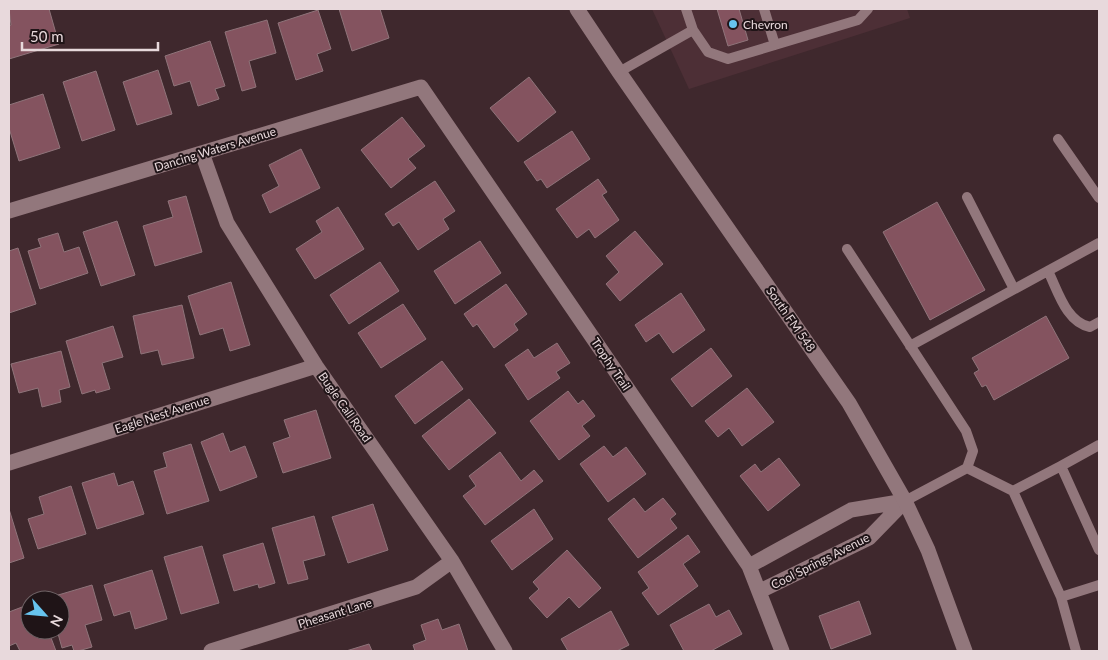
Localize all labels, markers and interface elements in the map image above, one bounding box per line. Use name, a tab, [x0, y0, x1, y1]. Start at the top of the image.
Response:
place label: Chevron	[743, 17, 788, 32]
marker: Chevron	[727, 18, 739, 30]
scale bar	[22, 20, 159, 52]
text: 50 m	[30, 27, 64, 45]
street label: Dancing Waters Avenue	[152, 123, 278, 175]
street label: South FM 548	[763, 284, 819, 354]
street label: Trophy Trail	[588, 335, 634, 393]
street label: Bugle Call Road	[315, 369, 375, 445]
street label: Eagle Nest Avenue	[113, 392, 211, 436]
street label: Cool Springs Avenue	[768, 530, 872, 592]
north arrow	[20, 590, 70, 640]
street label: Pheasant Lane	[296, 595, 374, 631]
text: N	[47, 612, 67, 630]

